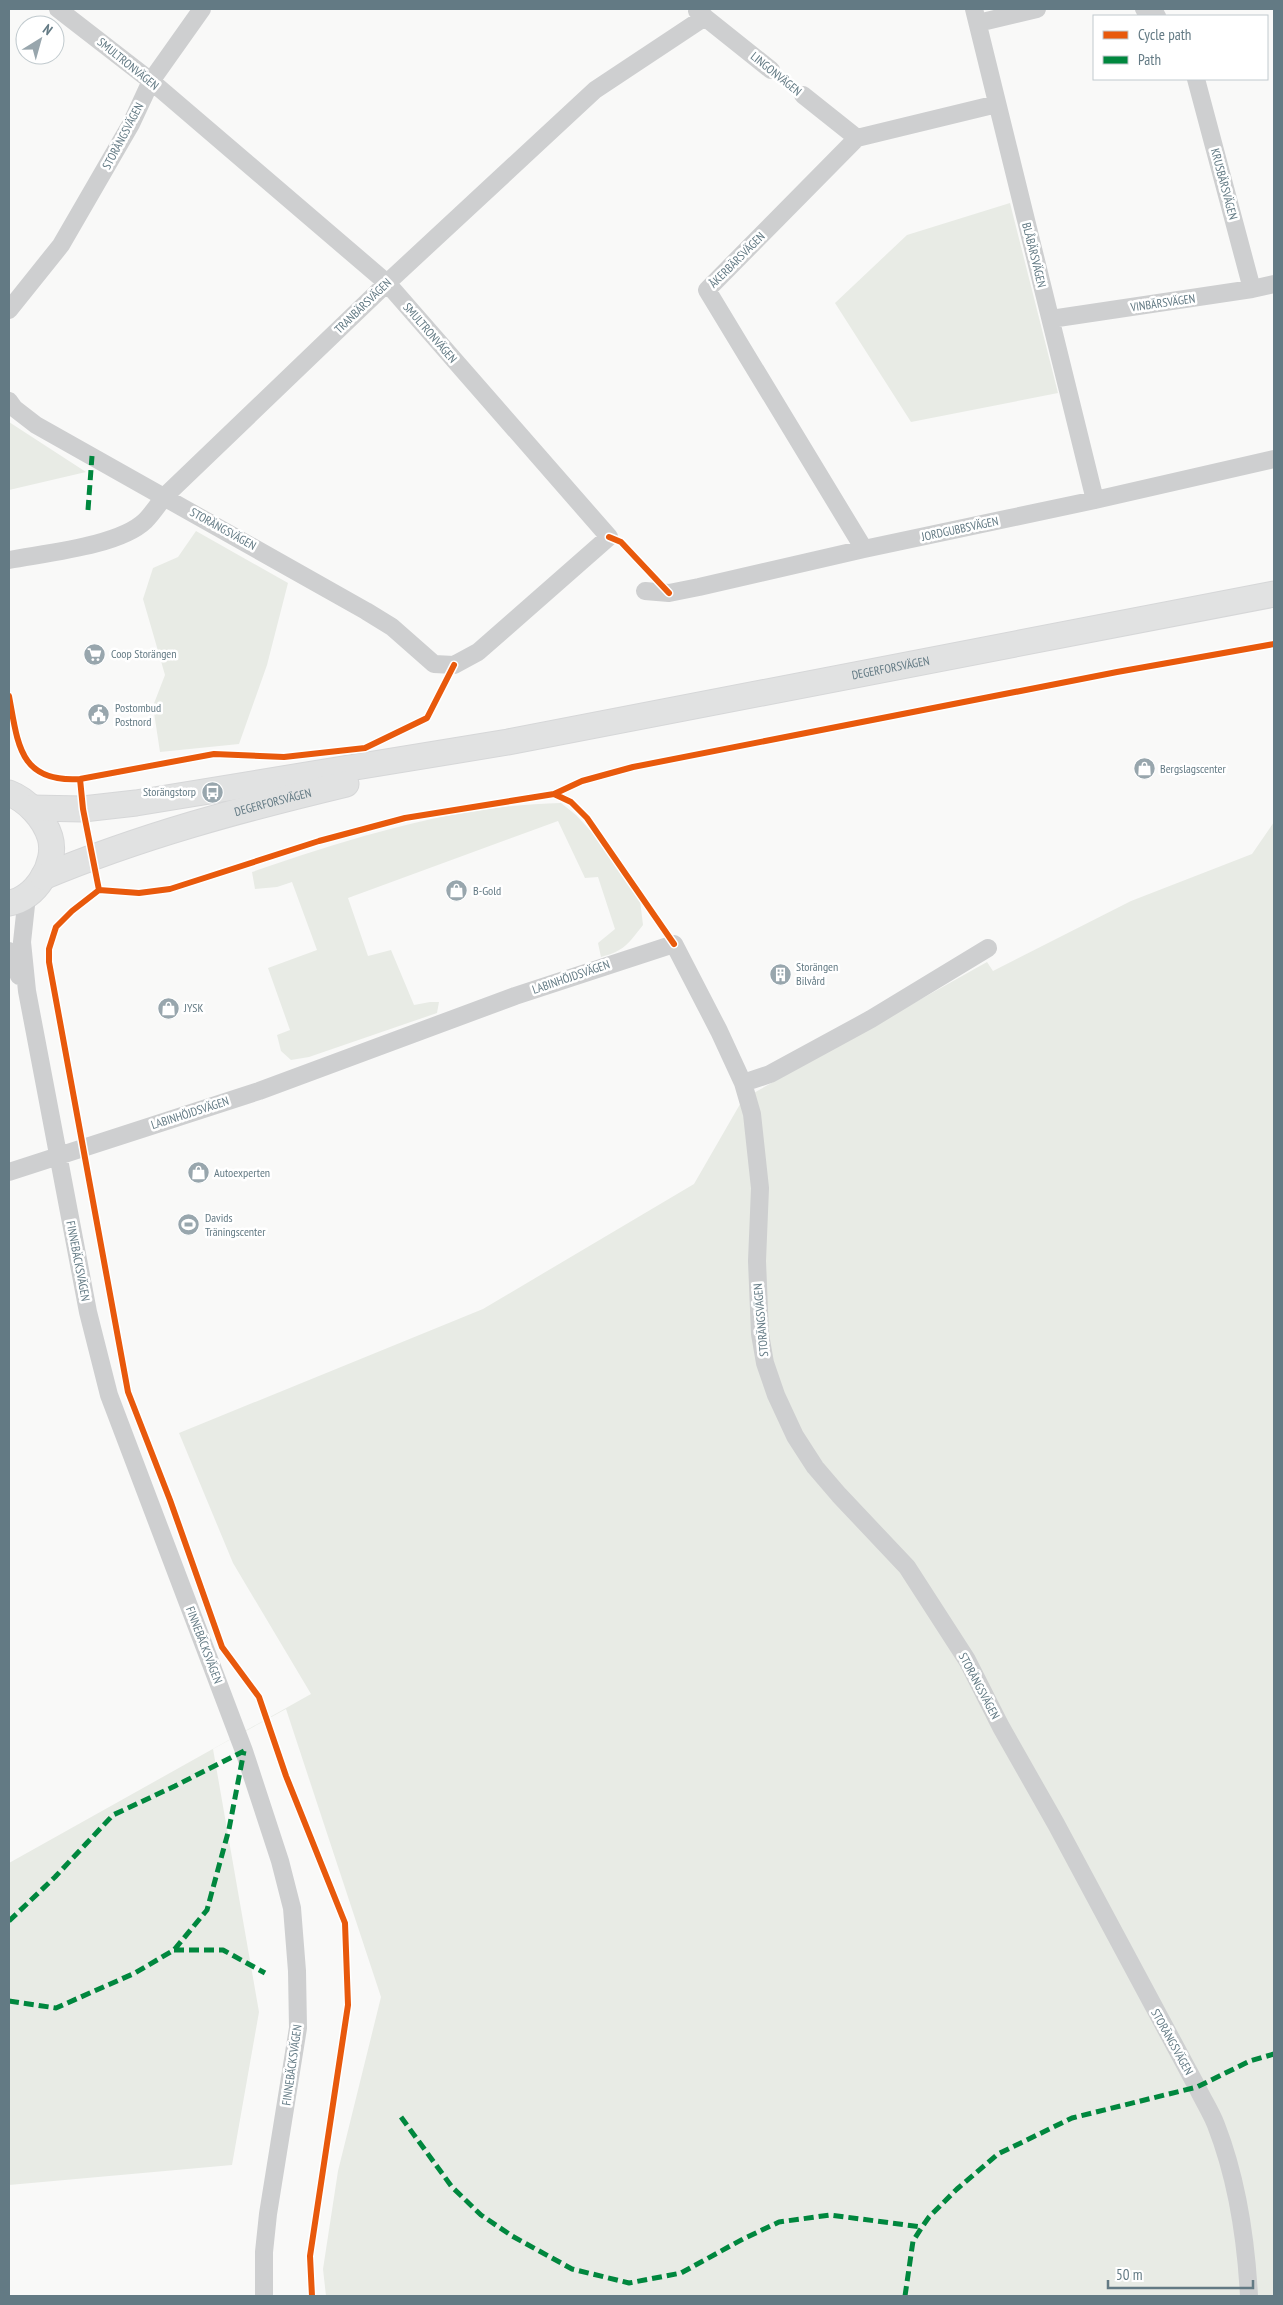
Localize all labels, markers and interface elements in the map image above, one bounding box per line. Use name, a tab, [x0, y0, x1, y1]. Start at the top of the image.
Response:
north arrow	[15, 15, 65, 65]
legend	[1093, 15, 1268, 80]
text: N	[39, 20, 56, 39]
text: Cycle path	[1138, 25, 1191, 44]
street label: SMULTRONVÄGEN	[95, 34, 162, 93]
street label: LINGONVÄGEN	[748, 49, 805, 99]
text: Path	[1138, 50, 1161, 69]
street label: STORÄNGSVÄGEN	[99, 100, 146, 172]
street label: KRUSBÄRSVÄGEN	[1208, 147, 1241, 221]
street label: BLÅBÄRSVÄGEN	[1019, 221, 1050, 289]
street label: ÅKERBÄRSVÄGEN	[706, 229, 768, 291]
street label: TRANBÄRSVÄGEN	[331, 275, 394, 336]
street label: VINBÄRSVÄGEN	[1129, 291, 1196, 315]
street label: SMULTRONVÄGEN	[400, 300, 461, 366]
street label: STORÄNGSVÄGEN	[188, 504, 259, 553]
street label: JORDGUBBSVÄGEN	[919, 513, 1000, 544]
supermarket icon: Coop Storängen	[83, 642, 107, 666]
place label: Coop Storängen	[111, 646, 177, 661]
street label: DEGERFORSVÄGEN	[850, 653, 931, 682]
place label: Postombud Postnord	[115, 700, 161, 729]
public building icon: Postombud Postnord	[87, 703, 111, 727]
shop icon: Bergslagscenter	[1132, 757, 1156, 781]
place label: Bergslagscenter	[1160, 761, 1226, 776]
bus stop icon: Storängstorp	[200, 780, 224, 804]
place label: Storängstorp	[143, 784, 196, 799]
street label: DEGERFORSVÄGEN	[233, 785, 313, 819]
shop icon: B-Gold	[445, 879, 469, 903]
place label: B-Gold	[473, 883, 501, 898]
street label: LABINHÖJDSVÄGEN	[530, 956, 612, 997]
place label: Storängen Bilvård	[796, 959, 838, 988]
building icon: Storängen Bilvård	[768, 962, 792, 986]
shop icon: JYSK	[156, 996, 180, 1020]
place label: JYSK	[183, 1000, 203, 1015]
street label: LABINHÖJDSVÄGEN	[149, 1093, 231, 1132]
shop icon: Autoexperten	[186, 1161, 210, 1185]
place label: Autoexperten	[214, 1165, 270, 1180]
place label: Davids Träningscenter	[205, 1210, 266, 1239]
sports icon: Davids Träningscenter	[177, 1213, 201, 1237]
street label: FINNEBÄCKSVÄGEN	[63, 1219, 94, 1302]
street label: STORÄNGSVÄGEN	[750, 1283, 771, 1357]
street label: FINNEBÄCKSVÄGEN	[183, 1604, 226, 1686]
street label: STORÄNGSVÄGEN	[956, 1650, 1003, 1722]
street label: STORÄNGSVÄGEN	[1148, 2006, 1197, 2077]
street label: FINNEBÄCKSVÄGEN	[278, 2024, 305, 2106]
scale bar	[1108, 2258, 1253, 2290]
text: 50 m	[1116, 2265, 1142, 2284]

